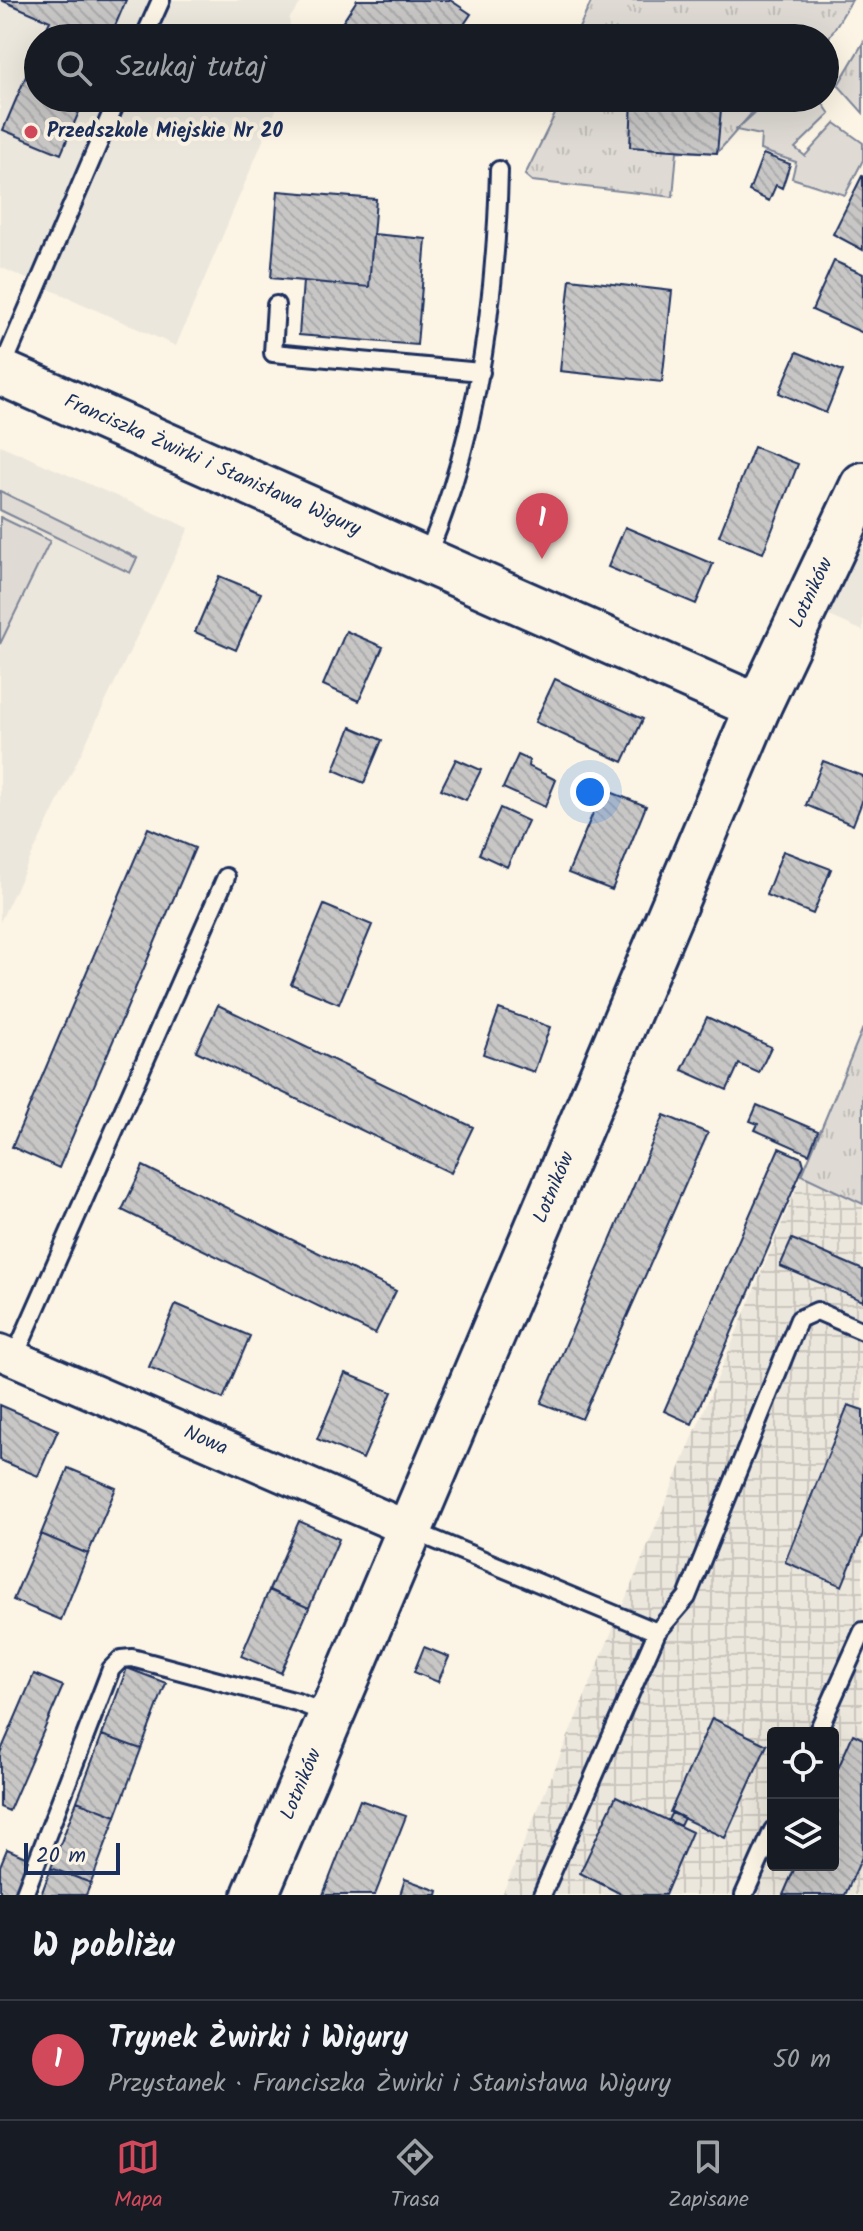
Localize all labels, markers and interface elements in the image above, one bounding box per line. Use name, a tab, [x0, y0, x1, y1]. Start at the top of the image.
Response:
search box	[24, 24, 839, 112]
text: Szukaj tutaj	[116, 44, 267, 92]
icon: search	[52, 46, 96, 90]
place label: Przedszkole Miejskie Nr 20	[47, 116, 283, 148]
marker: Przedszkole Miejskie Nr 20	[22, 123, 40, 141]
street label: Franciszka Żwirki i Stanisława Wigury	[58, 386, 367, 546]
pin: 1	[516, 493, 568, 559]
street label: Lotników	[781, 552, 843, 634]
your location	[570, 772, 610, 812]
street label: Lotników	[525, 1146, 584, 1229]
street label: Nowa	[178, 1417, 233, 1465]
map controls	[767, 1727, 839, 1871]
button: locate	[767, 1727, 839, 1799]
street label: Lotników	[272, 1743, 331, 1825]
button: layers	[767, 1799, 839, 1871]
scale bar	[24, 1839, 120, 1875]
text: 20 m	[36, 1839, 86, 1874]
text: W pobliżu	[32, 1920, 175, 1974]
text: Trynek Żwirki i Wigury	[108, 2015, 408, 2063]
text: 1	[54, 2039, 62, 2081]
text: 50 m	[773, 2039, 831, 2081]
text: Przystanek · Franciszka Żwirki i Stanisława Wigury	[108, 2063, 671, 2105]
tab: Mapa	[114, 2135, 163, 2218]
tab: Trasa	[391, 2135, 440, 2218]
tab: Zapisane	[668, 2135, 749, 2218]

